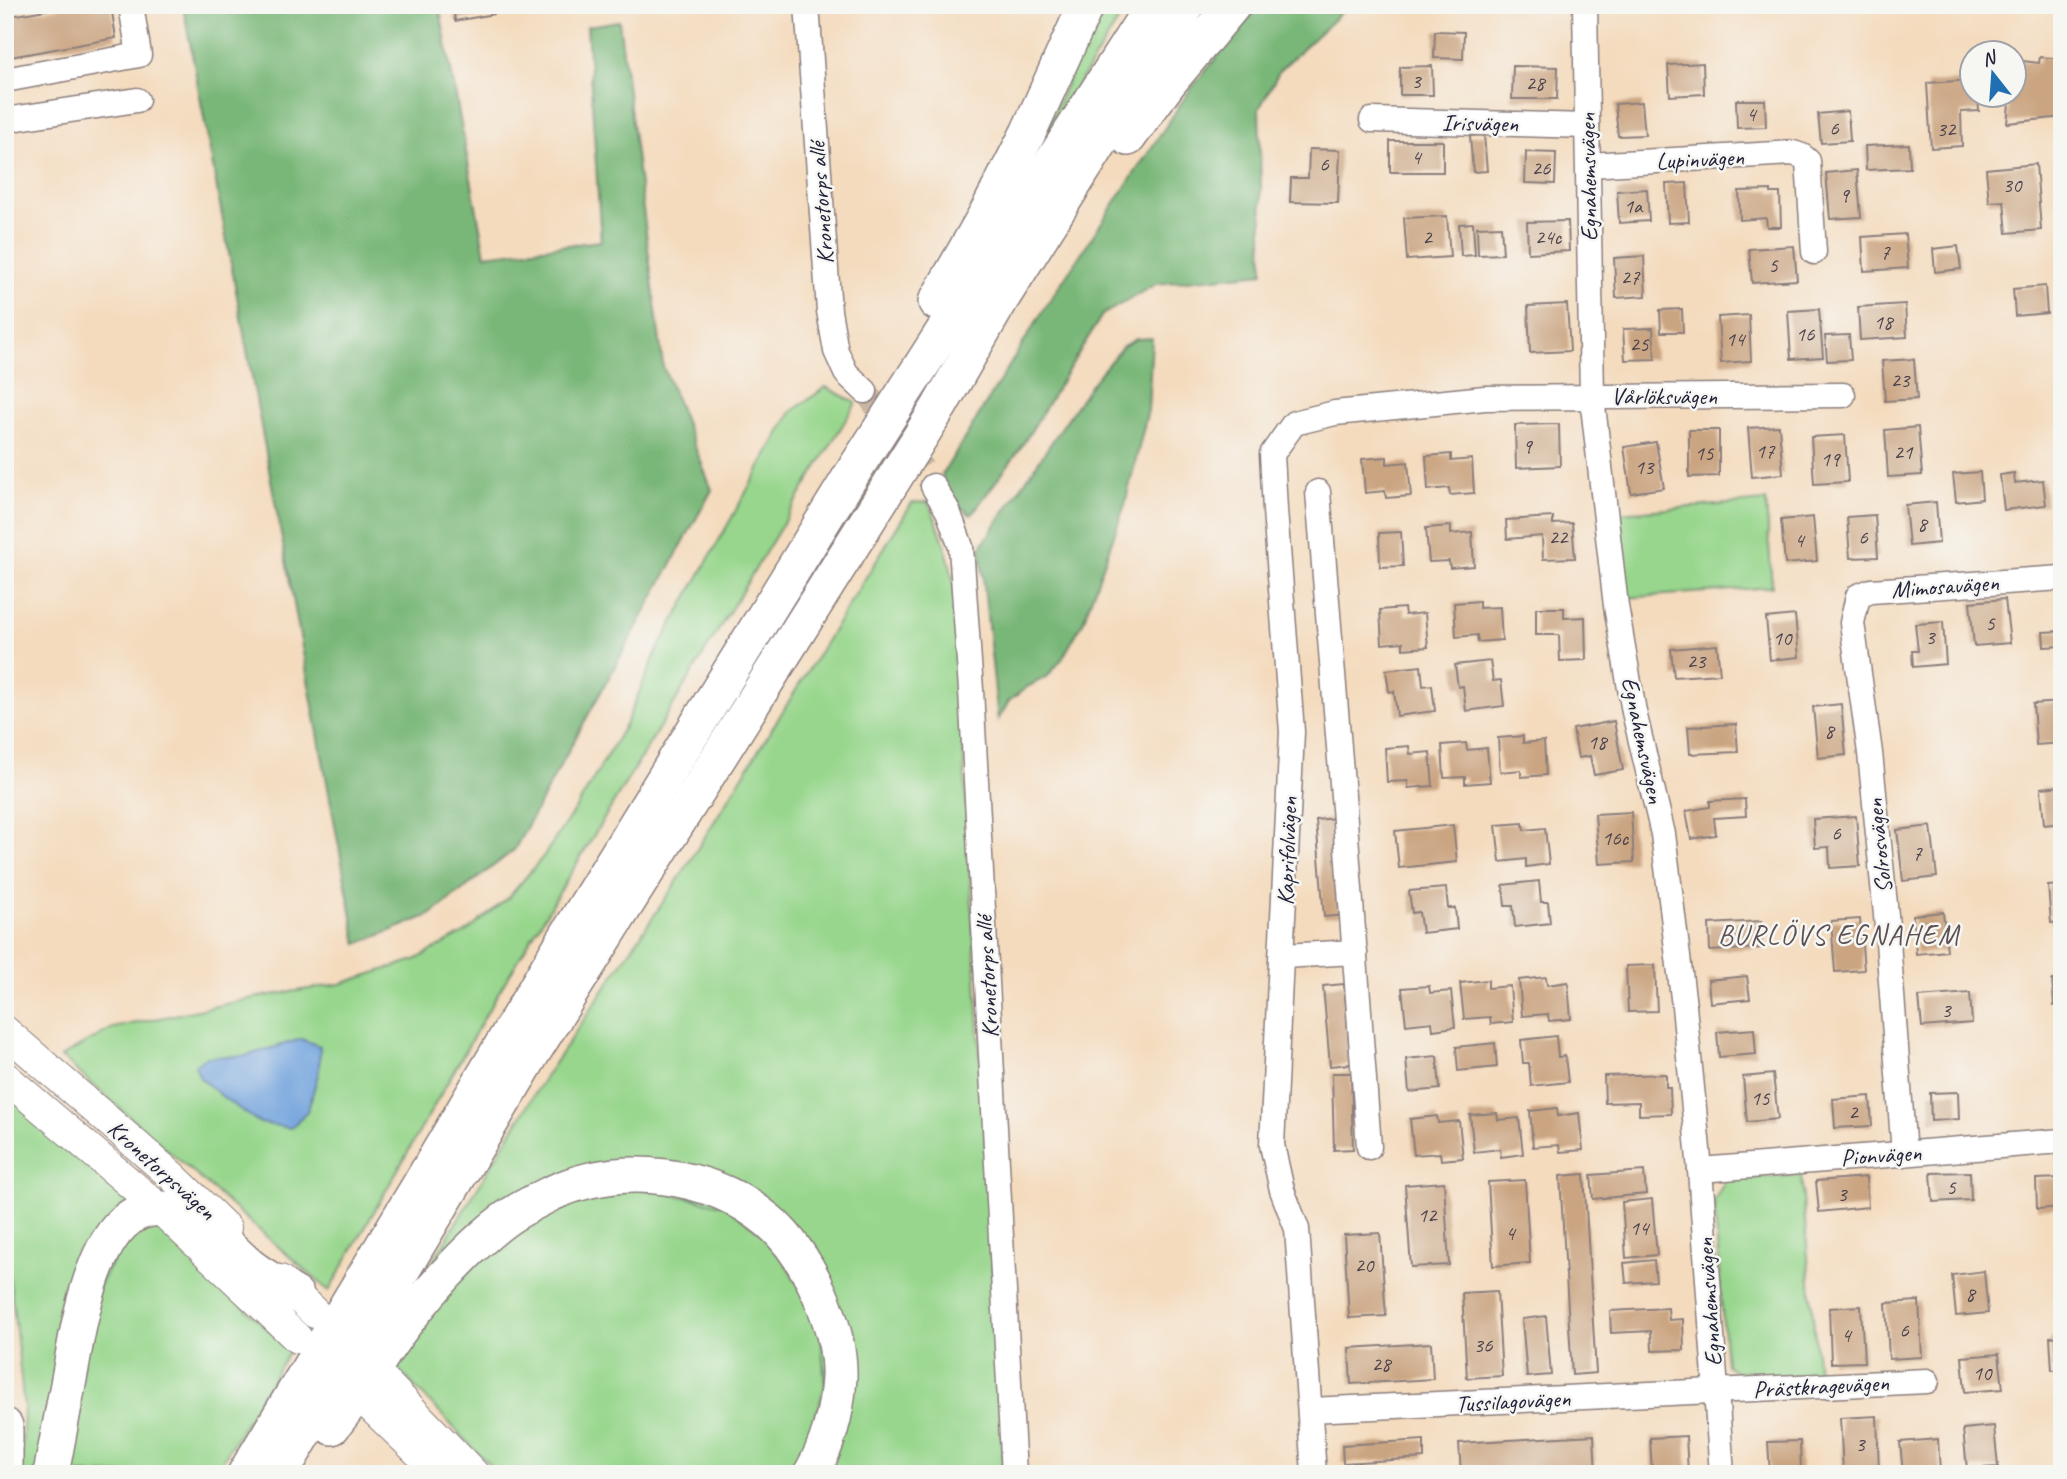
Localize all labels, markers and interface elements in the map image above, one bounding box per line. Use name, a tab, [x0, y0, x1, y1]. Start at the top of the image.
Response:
north arrow	[1958, 38, 2028, 108]
text: N	[1979, 45, 2001, 72]
house number: 3	[1411, 68, 1422, 94]
house number: 28	[1526, 70, 1547, 96]
house number: 4	[1746, 101, 1758, 127]
street label: Irisvägen	[1442, 107, 1519, 139]
street label: Egnahemsvägen	[1572, 112, 1604, 241]
house number: 6	[1829, 115, 1839, 141]
house number: 32	[1937, 116, 1957, 142]
street label: Kronetorps allé	[801, 137, 840, 265]
street label: Lupinvägen	[1655, 142, 1745, 176]
house number: 4	[1411, 144, 1423, 170]
house number: 6	[1319, 151, 1329, 177]
house number: 26	[1532, 155, 1551, 181]
house number: 30	[2003, 172, 2023, 198]
house number: 9	[1839, 182, 1850, 208]
house number: 1a	[1624, 193, 1644, 219]
house number: 2	[1422, 224, 1433, 250]
house number: 24c	[1535, 224, 1563, 250]
house number: 7	[1880, 239, 1891, 265]
house number: 5	[1768, 252, 1779, 278]
house number: 27	[1621, 264, 1641, 290]
house number: 18	[1874, 309, 1895, 335]
house number: 16	[1796, 321, 1815, 347]
house number: 14	[1726, 326, 1747, 352]
house number: 25	[1630, 331, 1650, 357]
house number: 23	[1891, 367, 1911, 393]
street label: Vårlöksvägen	[1611, 381, 1717, 411]
house number: 9	[1522, 433, 1533, 459]
house number: 17	[1756, 438, 1776, 464]
house number: 21	[1894, 439, 1914, 465]
house number: 15	[1695, 440, 1715, 466]
house number: 19	[1821, 446, 1841, 472]
house number: 13	[1635, 454, 1655, 480]
house number: 8	[1917, 511, 1929, 537]
house number: 22	[1549, 524, 1569, 550]
house number: 6	[1858, 524, 1868, 550]
house number: 4	[1794, 527, 1806, 553]
street label: Mimosavägen	[1890, 567, 2000, 605]
house number: 5	[1985, 610, 1996, 636]
house number: 3	[1925, 624, 1936, 650]
house number: 10	[1773, 625, 1793, 651]
house number: 23	[1687, 648, 1707, 674]
street label: Egnahemsvägen	[1615, 674, 1671, 806]
house number: 8	[1824, 718, 1836, 744]
house number: 18	[1588, 729, 1609, 755]
street label: Kaprifolvägen	[1270, 796, 1304, 906]
street label: Solrosvägen	[1859, 797, 1899, 895]
house number: 6	[1831, 820, 1841, 846]
house number: 16c	[1602, 825, 1630, 851]
house number: 7	[1912, 840, 1923, 866]
street label: Kronetorps allé	[969, 911, 1005, 1039]
district label: BURLÖVS EGNAHEM	[1718, 917, 1961, 952]
house number: 3	[1941, 997, 1952, 1023]
house number: 15	[1751, 1085, 1771, 1111]
house number: 2	[1848, 1099, 1859, 1125]
street label: Kronetorpsvägen	[102, 1114, 223, 1227]
street label: Pionvägen	[1840, 1137, 1922, 1173]
house number: 5	[1946, 1174, 1957, 1200]
house number: 3	[1837, 1181, 1848, 1207]
house number: 12	[1418, 1202, 1438, 1228]
house number: 14	[1630, 1215, 1651, 1241]
house number: 4	[1505, 1220, 1517, 1246]
street label: Egnahemsvägen	[1690, 1237, 1728, 1367]
house number: 20	[1355, 1252, 1375, 1278]
house number: 8	[1965, 1281, 1977, 1307]
house number: 6	[1899, 1317, 1909, 1343]
house number: 4	[1841, 1322, 1853, 1348]
house number: 36	[1474, 1332, 1493, 1358]
house number: 28	[1372, 1351, 1393, 1377]
house number: 10	[1973, 1360, 1993, 1386]
street label: Prästkragevägen	[1752, 1367, 1890, 1405]
street label: Tussilagovägen	[1455, 1383, 1571, 1419]
house number: 3	[1855, 1431, 1866, 1457]

